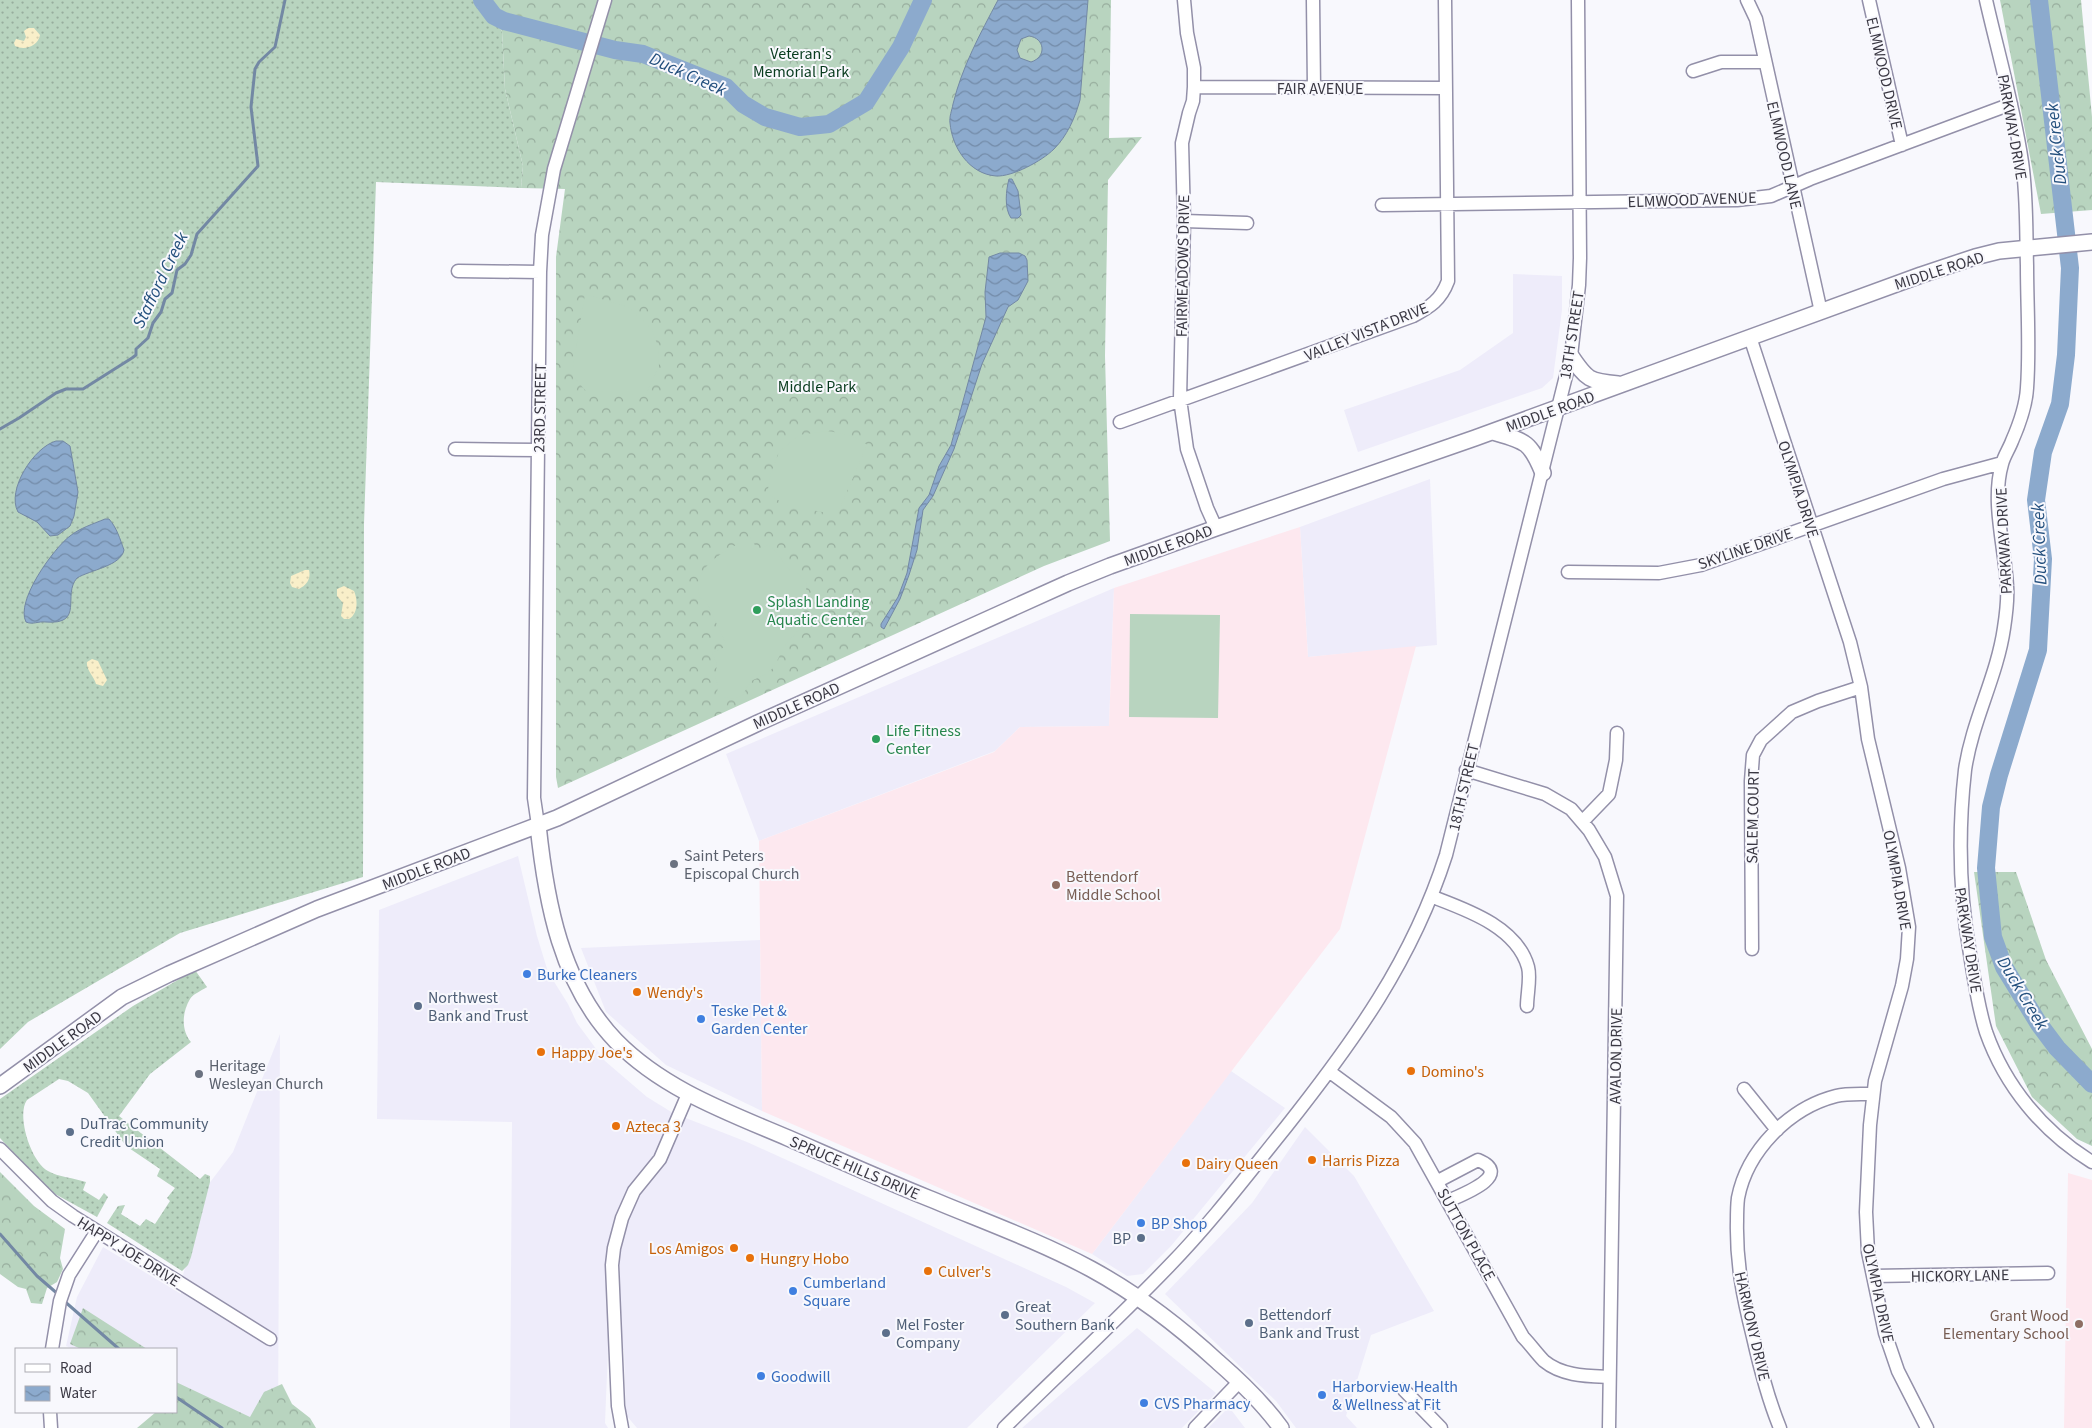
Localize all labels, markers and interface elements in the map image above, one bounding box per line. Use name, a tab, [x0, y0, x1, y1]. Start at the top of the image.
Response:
street label: ELMWOOD DRIVE	[1860, 15, 1908, 131]
park label: Veteran's Memorial Park	[753, 43, 849, 83]
water label: Duck Creek	[645, 46, 731, 103]
street label: PARKWAY DRIVE	[1992, 73, 2032, 182]
street label: FAIR AVENUE	[1277, 78, 1363, 100]
street label: ELMWOOD LANE	[1761, 99, 1807, 211]
water label: Duck Creek	[2040, 102, 2073, 186]
street label: ELMWOOD AVENUE	[1627, 187, 1757, 213]
street label: FAIRMEADOWS DRIVE	[1171, 195, 1195, 337]
water label: Stafford Creek	[126, 227, 195, 333]
street label: MIDDLE ROAD	[1892, 246, 1987, 296]
street label: 18TH STREET	[1554, 289, 1590, 381]
street label: VALLEY VISTA DRIVE	[1301, 297, 1432, 367]
street label: 23RD STREET	[528, 363, 552, 453]
park label: Middle Park	[778, 376, 856, 398]
street label: MIDDLE ROAD	[1503, 386, 1598, 438]
street label: OLYMPIA DRIVE	[1772, 438, 1824, 541]
street label: PARKWAY DRIVE	[1990, 487, 2018, 595]
water label: Duck Creek	[2026, 502, 2053, 585]
street label: MIDDLE ROAD	[1121, 520, 1216, 572]
street label: SKYLINE DRIVE	[1695, 522, 1796, 575]
place label: Splash Landing Aquatic Center	[767, 591, 869, 631]
marker: Splash Landing Aquatic Center	[751, 604, 763, 616]
street label: MIDDLE ROAD	[749, 677, 844, 735]
place label: Life Fitness Center	[886, 720, 961, 760]
marker: Life Fitness Center	[870, 733, 882, 745]
street label: 18TH STREET	[1443, 741, 1485, 833]
street label: SALEM COURT	[1741, 768, 1765, 864]
street label: OLYMPIA DRIVE	[1877, 828, 1917, 932]
street label: MIDDLE ROAD	[379, 842, 474, 896]
place label: Saint Peters Episcopal Church	[684, 845, 800, 885]
marker: Saint Peters Episcopal Church	[668, 858, 680, 870]
place label: Bettendorf Middle School	[1066, 866, 1161, 906]
marker: Bettendorf Middle School	[1050, 879, 1062, 891]
street label: PARKWAY DRIVE	[1949, 886, 1987, 995]
water label: Duck Creek	[1991, 952, 2055, 1035]
place label: Burke Cleaners	[537, 964, 638, 986]
marker: Burke Cleaners	[521, 968, 533, 980]
place label: Wendy's	[647, 982, 703, 1004]
marker: Wendy's	[631, 986, 643, 998]
place label: Northwest Bank and Trust	[428, 987, 529, 1027]
marker: Northwest Bank and Trust	[412, 1000, 424, 1012]
place label: Teske Pet & Garden Center	[711, 1000, 808, 1040]
street label: MIDDLE ROAD	[18, 1005, 107, 1078]
street label: AVALON DRIVE	[1604, 1008, 1628, 1104]
marker: Teske Pet & Garden Center	[695, 1013, 707, 1025]
place label: Happy Joe's	[551, 1042, 633, 1064]
marker: Happy Joe's	[535, 1046, 547, 1058]
place label: Heritage Wesleyan Church	[209, 1055, 323, 1095]
place label: Domino's	[1421, 1061, 1484, 1083]
marker: Domino's	[1405, 1065, 1417, 1077]
marker: Heritage Wesleyan Church	[193, 1068, 205, 1080]
place label: DuTrac Community Credit Union	[80, 1113, 209, 1153]
place label: Azteca 3	[626, 1116, 681, 1138]
marker: Azteca 3	[610, 1120, 622, 1132]
marker: DuTrac Community Credit Union	[64, 1126, 76, 1138]
street label: SPRUCE HILLS DRIVE	[786, 1131, 923, 1205]
place label: Harris Pizza	[1322, 1150, 1400, 1172]
place label: Dairy Queen	[1196, 1153, 1278, 1175]
marker: Harris Pizza	[1306, 1154, 1318, 1166]
marker: Dairy Queen	[1180, 1157, 1192, 1169]
street label: SUTTON PLACE	[1432, 1184, 1501, 1285]
street label: HAPPY JOE DRIVE	[73, 1211, 184, 1292]
place label: BP Shop	[1151, 1213, 1208, 1235]
marker: BP Shop	[1135, 1217, 1147, 1229]
place label: BP	[1113, 1228, 1131, 1250]
marker: BP	[1135, 1232, 1147, 1244]
place label: Los Amigos	[649, 1238, 724, 1260]
street label: OLYMPIA DRIVE	[1857, 1241, 1899, 1345]
marker: Los Amigos	[728, 1242, 740, 1254]
place label: Hungry Hobo	[760, 1248, 849, 1270]
marker: Hungry Hobo	[744, 1252, 756, 1264]
place label: Culver's	[938, 1261, 991, 1283]
street label: HICKORY LANE	[1911, 1264, 2009, 1288]
marker: Culver's	[922, 1265, 934, 1277]
street label: HARMONY DRIVE	[1729, 1269, 1775, 1383]
place label: Cumberland Square	[803, 1272, 886, 1312]
marker: Cumberland Square	[787, 1285, 799, 1297]
place label: Great Southern Bank	[1015, 1296, 1115, 1336]
place label: Bettendorf Bank and Trust	[1259, 1304, 1360, 1344]
place label: Grant Wood Elementary School	[1943, 1305, 2069, 1345]
marker: Great Southern Bank	[999, 1309, 1011, 1321]
place label: Mel Foster Company	[896, 1314, 965, 1354]
marker: Bettendorf Bank and Trust	[1243, 1317, 1255, 1329]
marker: Grant Wood Elementary School	[2073, 1318, 2085, 1330]
marker: Mel Foster Company	[880, 1327, 892, 1339]
legend	[15, 1348, 178, 1413]
text: Road	[60, 1358, 92, 1379]
place label: Goodwill	[771, 1366, 831, 1388]
marker: Goodwill	[755, 1370, 767, 1382]
place label: Harborview Health & Wellness at Fit	[1332, 1376, 1458, 1416]
text: Water	[60, 1383, 97, 1404]
marker: Harborview Health & Wellness at Fit	[1316, 1389, 1328, 1401]
place label: CVS Pharmacy	[1154, 1393, 1251, 1415]
marker: CVS Pharmacy	[1138, 1397, 1150, 1409]

